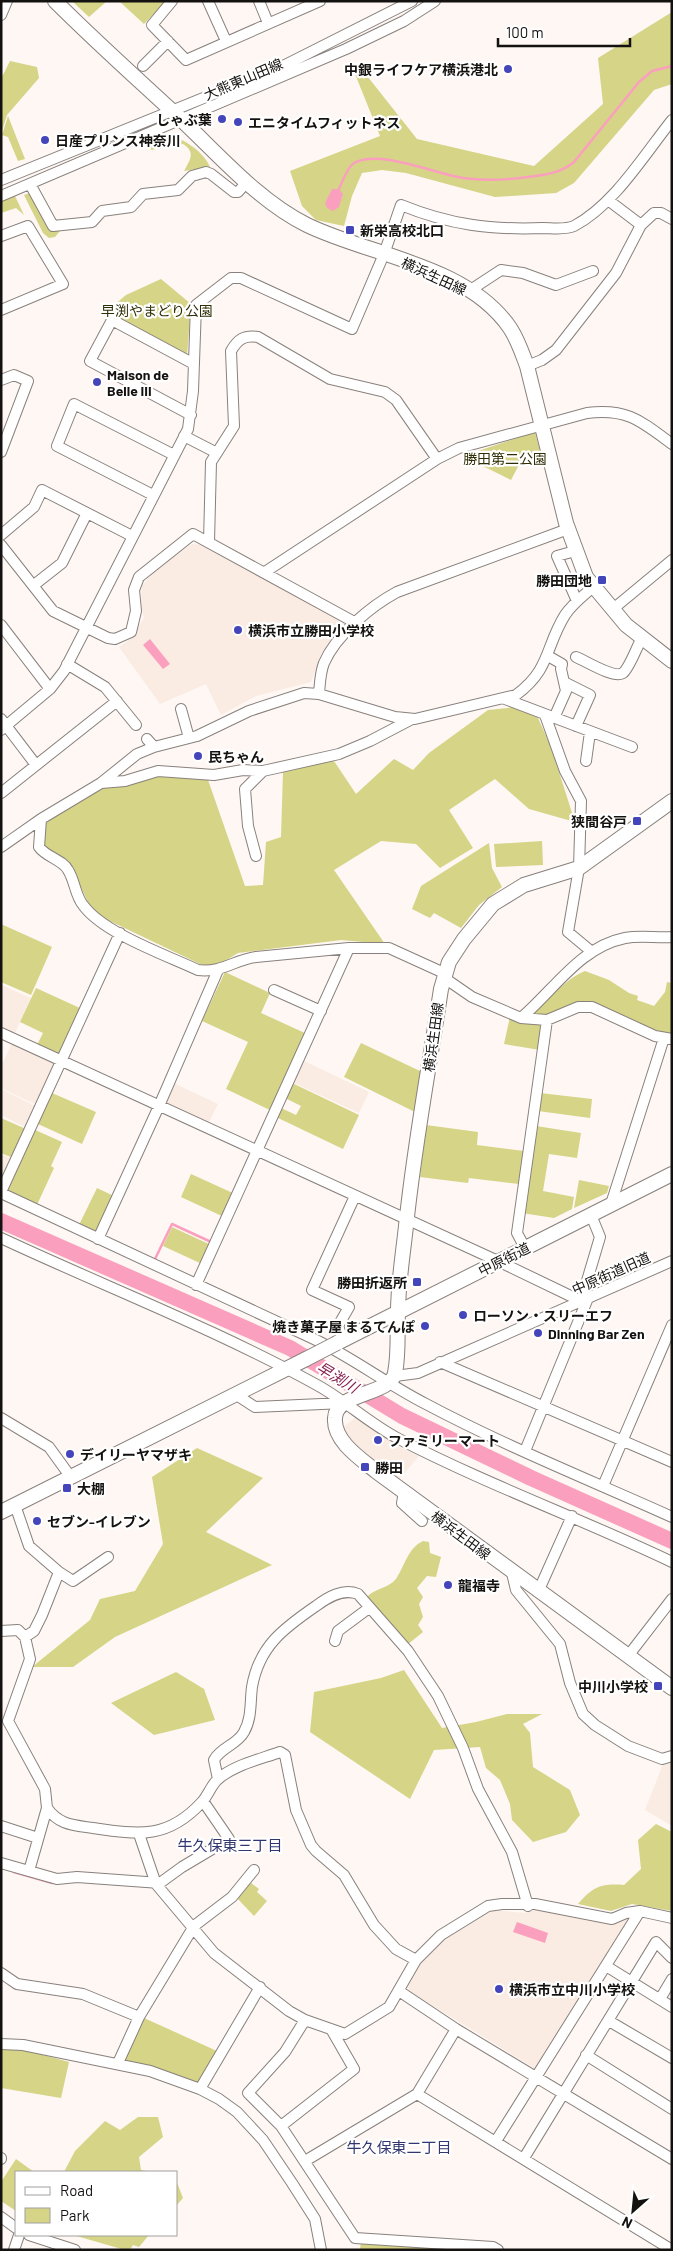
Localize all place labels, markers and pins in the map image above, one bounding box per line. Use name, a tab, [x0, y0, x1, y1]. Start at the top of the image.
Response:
place label: 中銀ライフケア横浜港北	[344, 61, 498, 78]
marker: 中銀ライフケア横浜港北	[502, 63, 514, 75]
place label: しゃぶ葉	[156, 111, 212, 128]
marker: しゃぶ葉	[216, 113, 228, 125]
place label: エニタイムフィットネス	[248, 114, 401, 131]
marker: エニタイムフィットネス	[232, 116, 244, 128]
place label: 日産プリンス神奈川	[55, 132, 181, 149]
marker: 日産プリンス神奈川	[39, 134, 51, 146]
place label: 新栄高校北口	[360, 222, 444, 239]
marker: 新栄高校北口	[344, 224, 356, 236]
place label: Maison de Belle III	[107, 366, 169, 399]
marker: Maison de Belle III	[91, 376, 103, 388]
place label: 勝田団地	[536, 572, 592, 589]
marker: 勝田団地	[596, 574, 608, 586]
place label: 横浜市立勝田小学校	[248, 622, 374, 639]
marker: 横浜市立勝田小学校	[232, 624, 244, 636]
place label: 民ちゃん	[208, 748, 264, 765]
marker: 民ちゃん	[192, 750, 204, 762]
place label: 狭間谷戸	[571, 813, 627, 830]
marker: 狭間谷戸	[631, 815, 643, 827]
place label: 勝田折返所	[337, 1274, 407, 1291]
marker: 勝田折返所	[411, 1276, 423, 1288]
place label: ローソン・スリーエフ	[473, 1307, 613, 1324]
marker: ローソン・スリーエフ	[457, 1309, 469, 1321]
place label: 焼き菓子屋 まるてんぽ	[272, 1318, 415, 1335]
marker: 焼き菓子屋 まるてんぽ	[419, 1320, 431, 1332]
place label: Dinning Bar Zen	[548, 1325, 645, 1342]
marker: Dinning Bar Zen	[532, 1327, 544, 1339]
place label: ファミリーマート	[388, 1432, 500, 1449]
marker: ファミリーマート	[372, 1434, 384, 1446]
place label: デイリーヤマザキ	[80, 1446, 192, 1463]
marker: デイリーヤマザキ	[64, 1448, 76, 1460]
place label: 勝田	[375, 1459, 403, 1476]
marker: 勝田	[359, 1461, 371, 1473]
place label: 大棚	[77, 1480, 105, 1497]
marker: 大棚	[61, 1482, 73, 1494]
place label: セブン-イレブン	[47, 1513, 151, 1530]
marker: セブン-イレブン	[31, 1515, 43, 1527]
place label: 龍福寺	[458, 1577, 500, 1594]
marker: 龍福寺	[442, 1579, 454, 1591]
place label: 中川小学校	[578, 1678, 648, 1695]
marker: 中川小学校	[652, 1680, 664, 1692]
place label: 横浜市立中川小学校	[509, 1981, 635, 1998]
marker: 横浜市立中川小学校	[493, 1983, 505, 1995]

